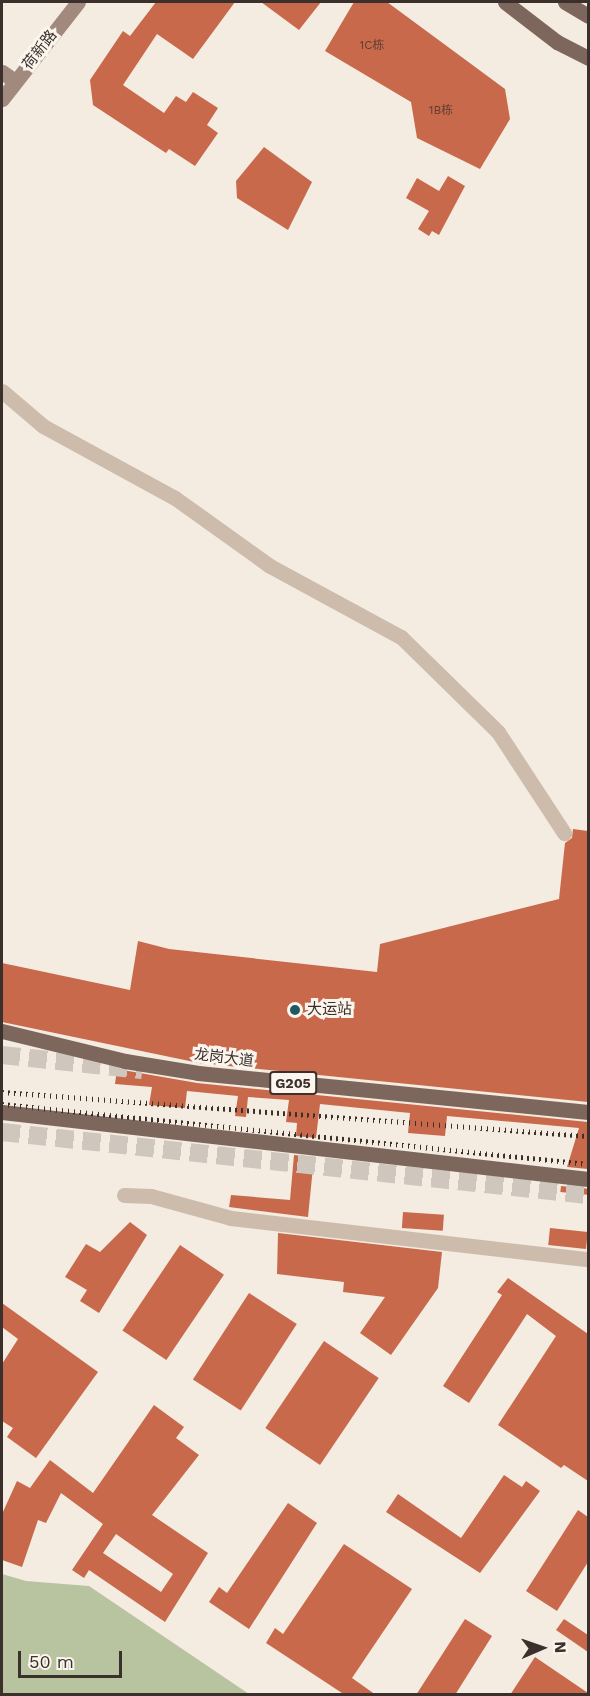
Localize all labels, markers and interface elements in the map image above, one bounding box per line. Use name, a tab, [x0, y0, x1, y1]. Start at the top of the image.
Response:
street label: 荷新路	[19, 27, 61, 73]
house number: 1C栋	[360, 39, 384, 53]
house number: 1B栋	[429, 104, 453, 118]
place label: 大运站	[307, 1001, 352, 1019]
marker: 大运站	[288, 1003, 302, 1017]
street label: 龙岗大道	[193, 1045, 255, 1071]
road number: G205	[269, 1072, 317, 1094]
north arrow	[512, 1618, 572, 1678]
scale bar	[21, 1639, 124, 1677]
text: N	[551, 1641, 570, 1654]
text: 50 m	[29, 1651, 74, 1672]

